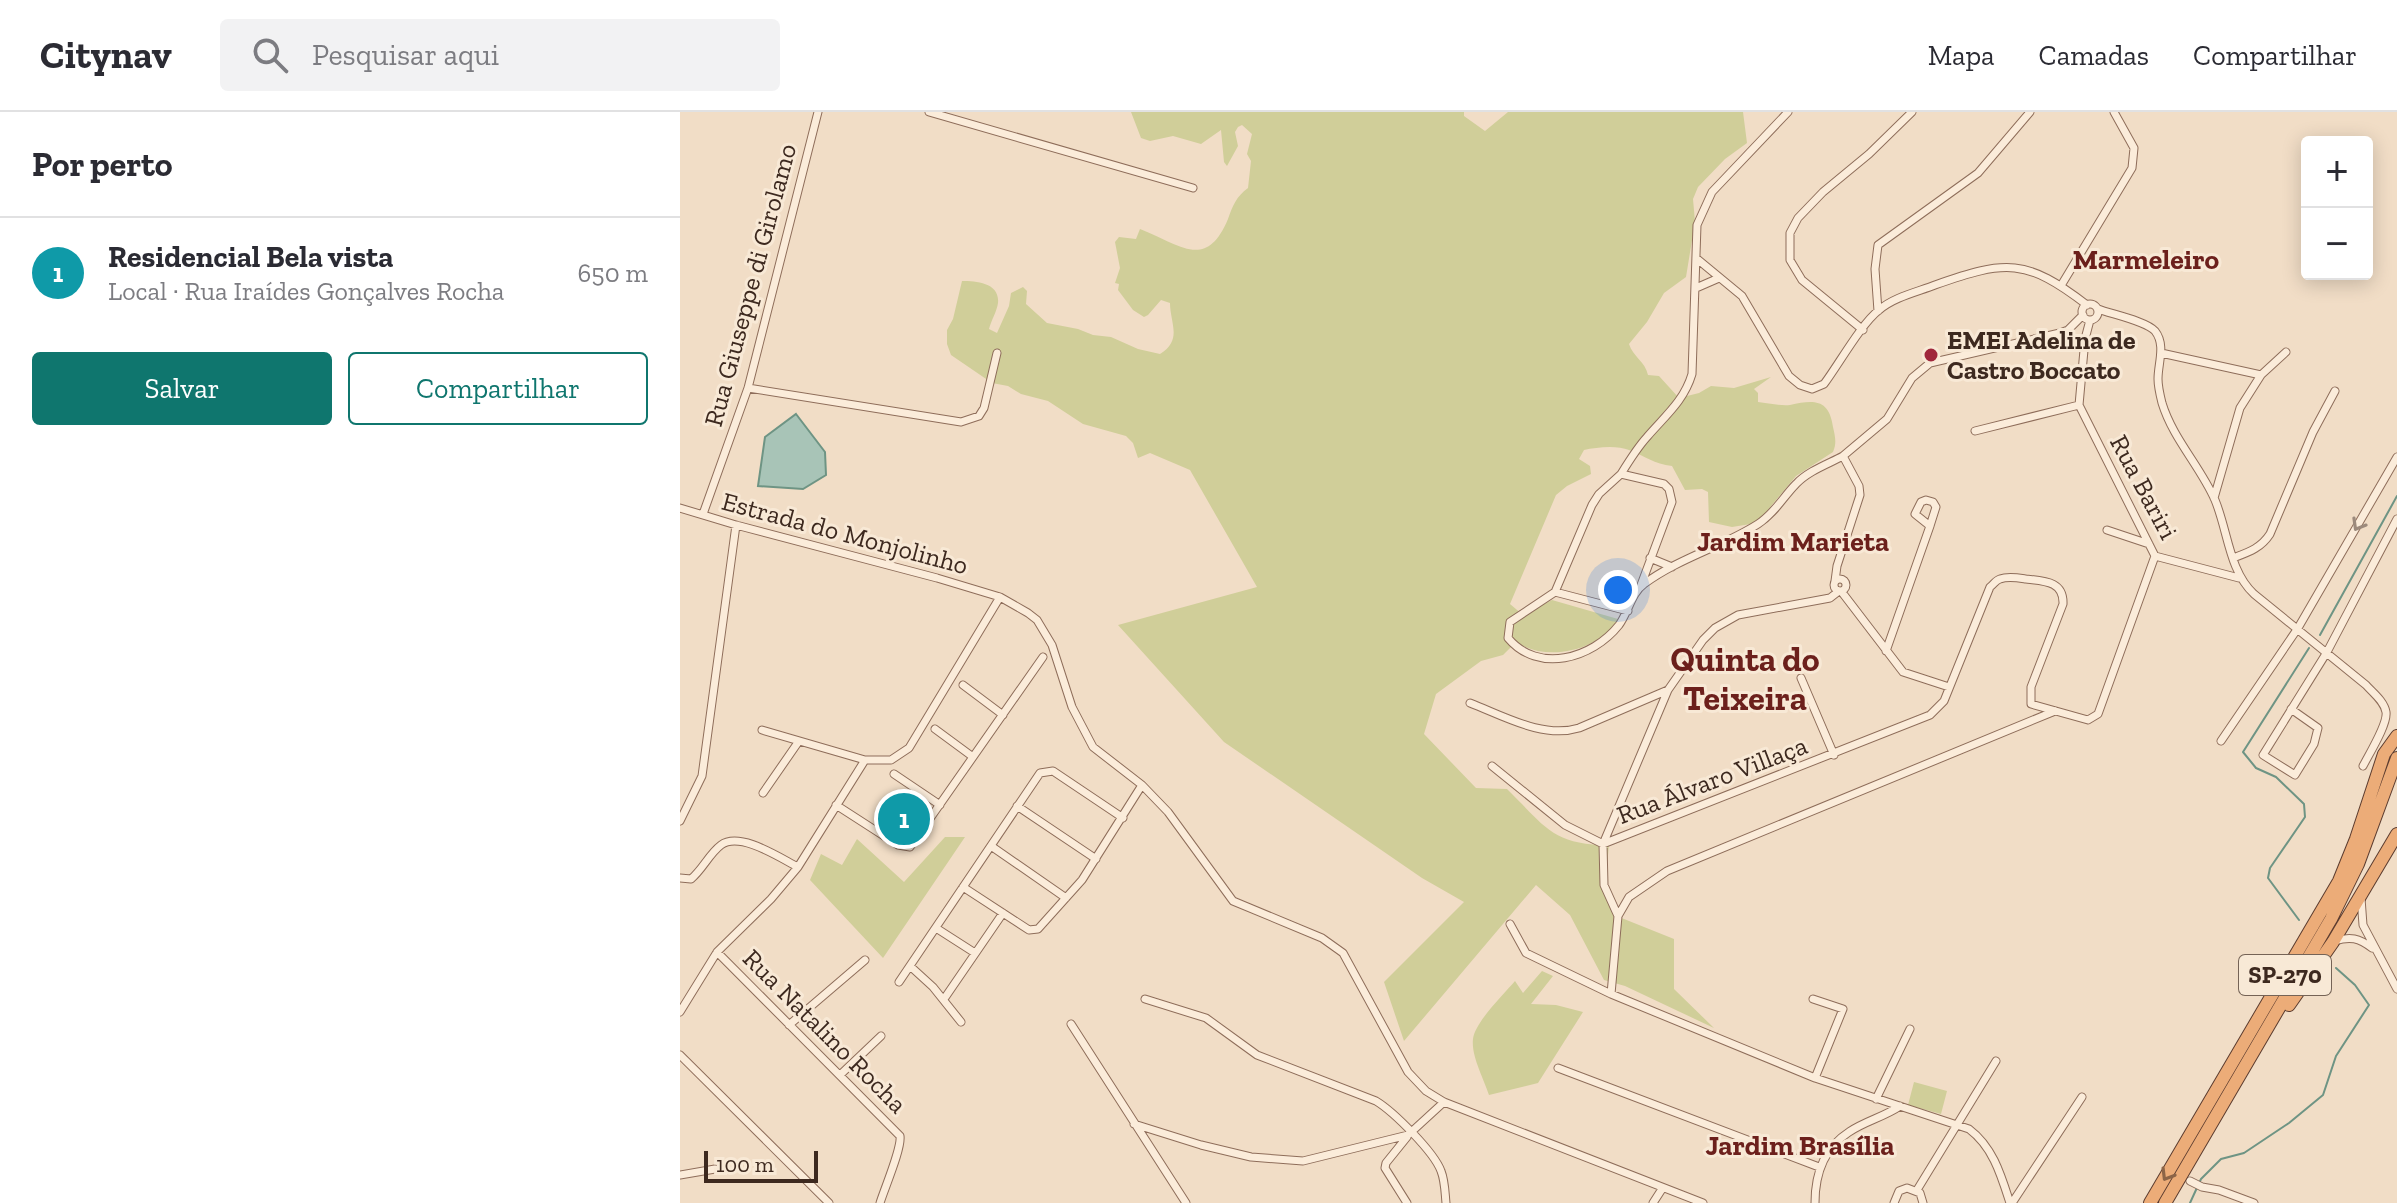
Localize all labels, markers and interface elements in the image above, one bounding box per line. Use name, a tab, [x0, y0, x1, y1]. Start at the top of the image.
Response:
search box	[220, 19, 780, 91]
text: Citynav	[40, 32, 172, 78]
icon: search	[248, 33, 292, 77]
text: Pesquisar aqui	[312, 37, 499, 73]
text: Mapa	[1928, 39, 1995, 72]
text: Camadas	[2039, 39, 2149, 72]
text: Compartilhar	[2193, 39, 2357, 72]
map controls	[2301, 136, 2373, 280]
button: +	[2301, 136, 2373, 208]
street label: Rua Giuseppe di Girolamo	[697, 140, 803, 430]
text: Por perto	[32, 144, 172, 185]
button: −	[2301, 208, 2373, 280]
text: Residencial Bela vista	[108, 239, 393, 275]
district label: Marmeleiro	[2073, 243, 2220, 276]
text: 1	[53, 257, 63, 289]
text: 650 m	[578, 257, 648, 289]
text: Local · Rua Iraídes Gonçalves Rocha	[108, 275, 504, 307]
place label: EMEI Adelina de Castro Boccato	[1947, 324, 2136, 386]
marker: EMEI Adelina de Castro Boccato	[1922, 346, 1940, 364]
button: Salvar	[32, 352, 332, 425]
button: Compartilhar	[348, 352, 648, 425]
street label: Rua Bariri	[2103, 429, 2185, 545]
street label: Estrada do Monjolinho	[718, 485, 972, 581]
one-way arrow	[2352, 516, 2368, 531]
district label: Jardim Marieta	[1697, 525, 1889, 558]
your location	[1598, 570, 1638, 610]
district label: Quinta do Teixeira	[1671, 639, 1820, 719]
street label: Rua Álvaro Villaça	[1612, 729, 1812, 831]
pin: 1	[878, 789, 930, 849]
street label: Rua Natalino Rocha	[736, 942, 914, 1120]
road number: SP-270	[2239, 955, 2331, 995]
district label: Jardim Brasília	[1705, 1129, 1895, 1162]
scale bar	[704, 1147, 818, 1183]
text: 100 m	[716, 1151, 774, 1178]
one-way arrow	[2161, 1166, 2177, 1181]

